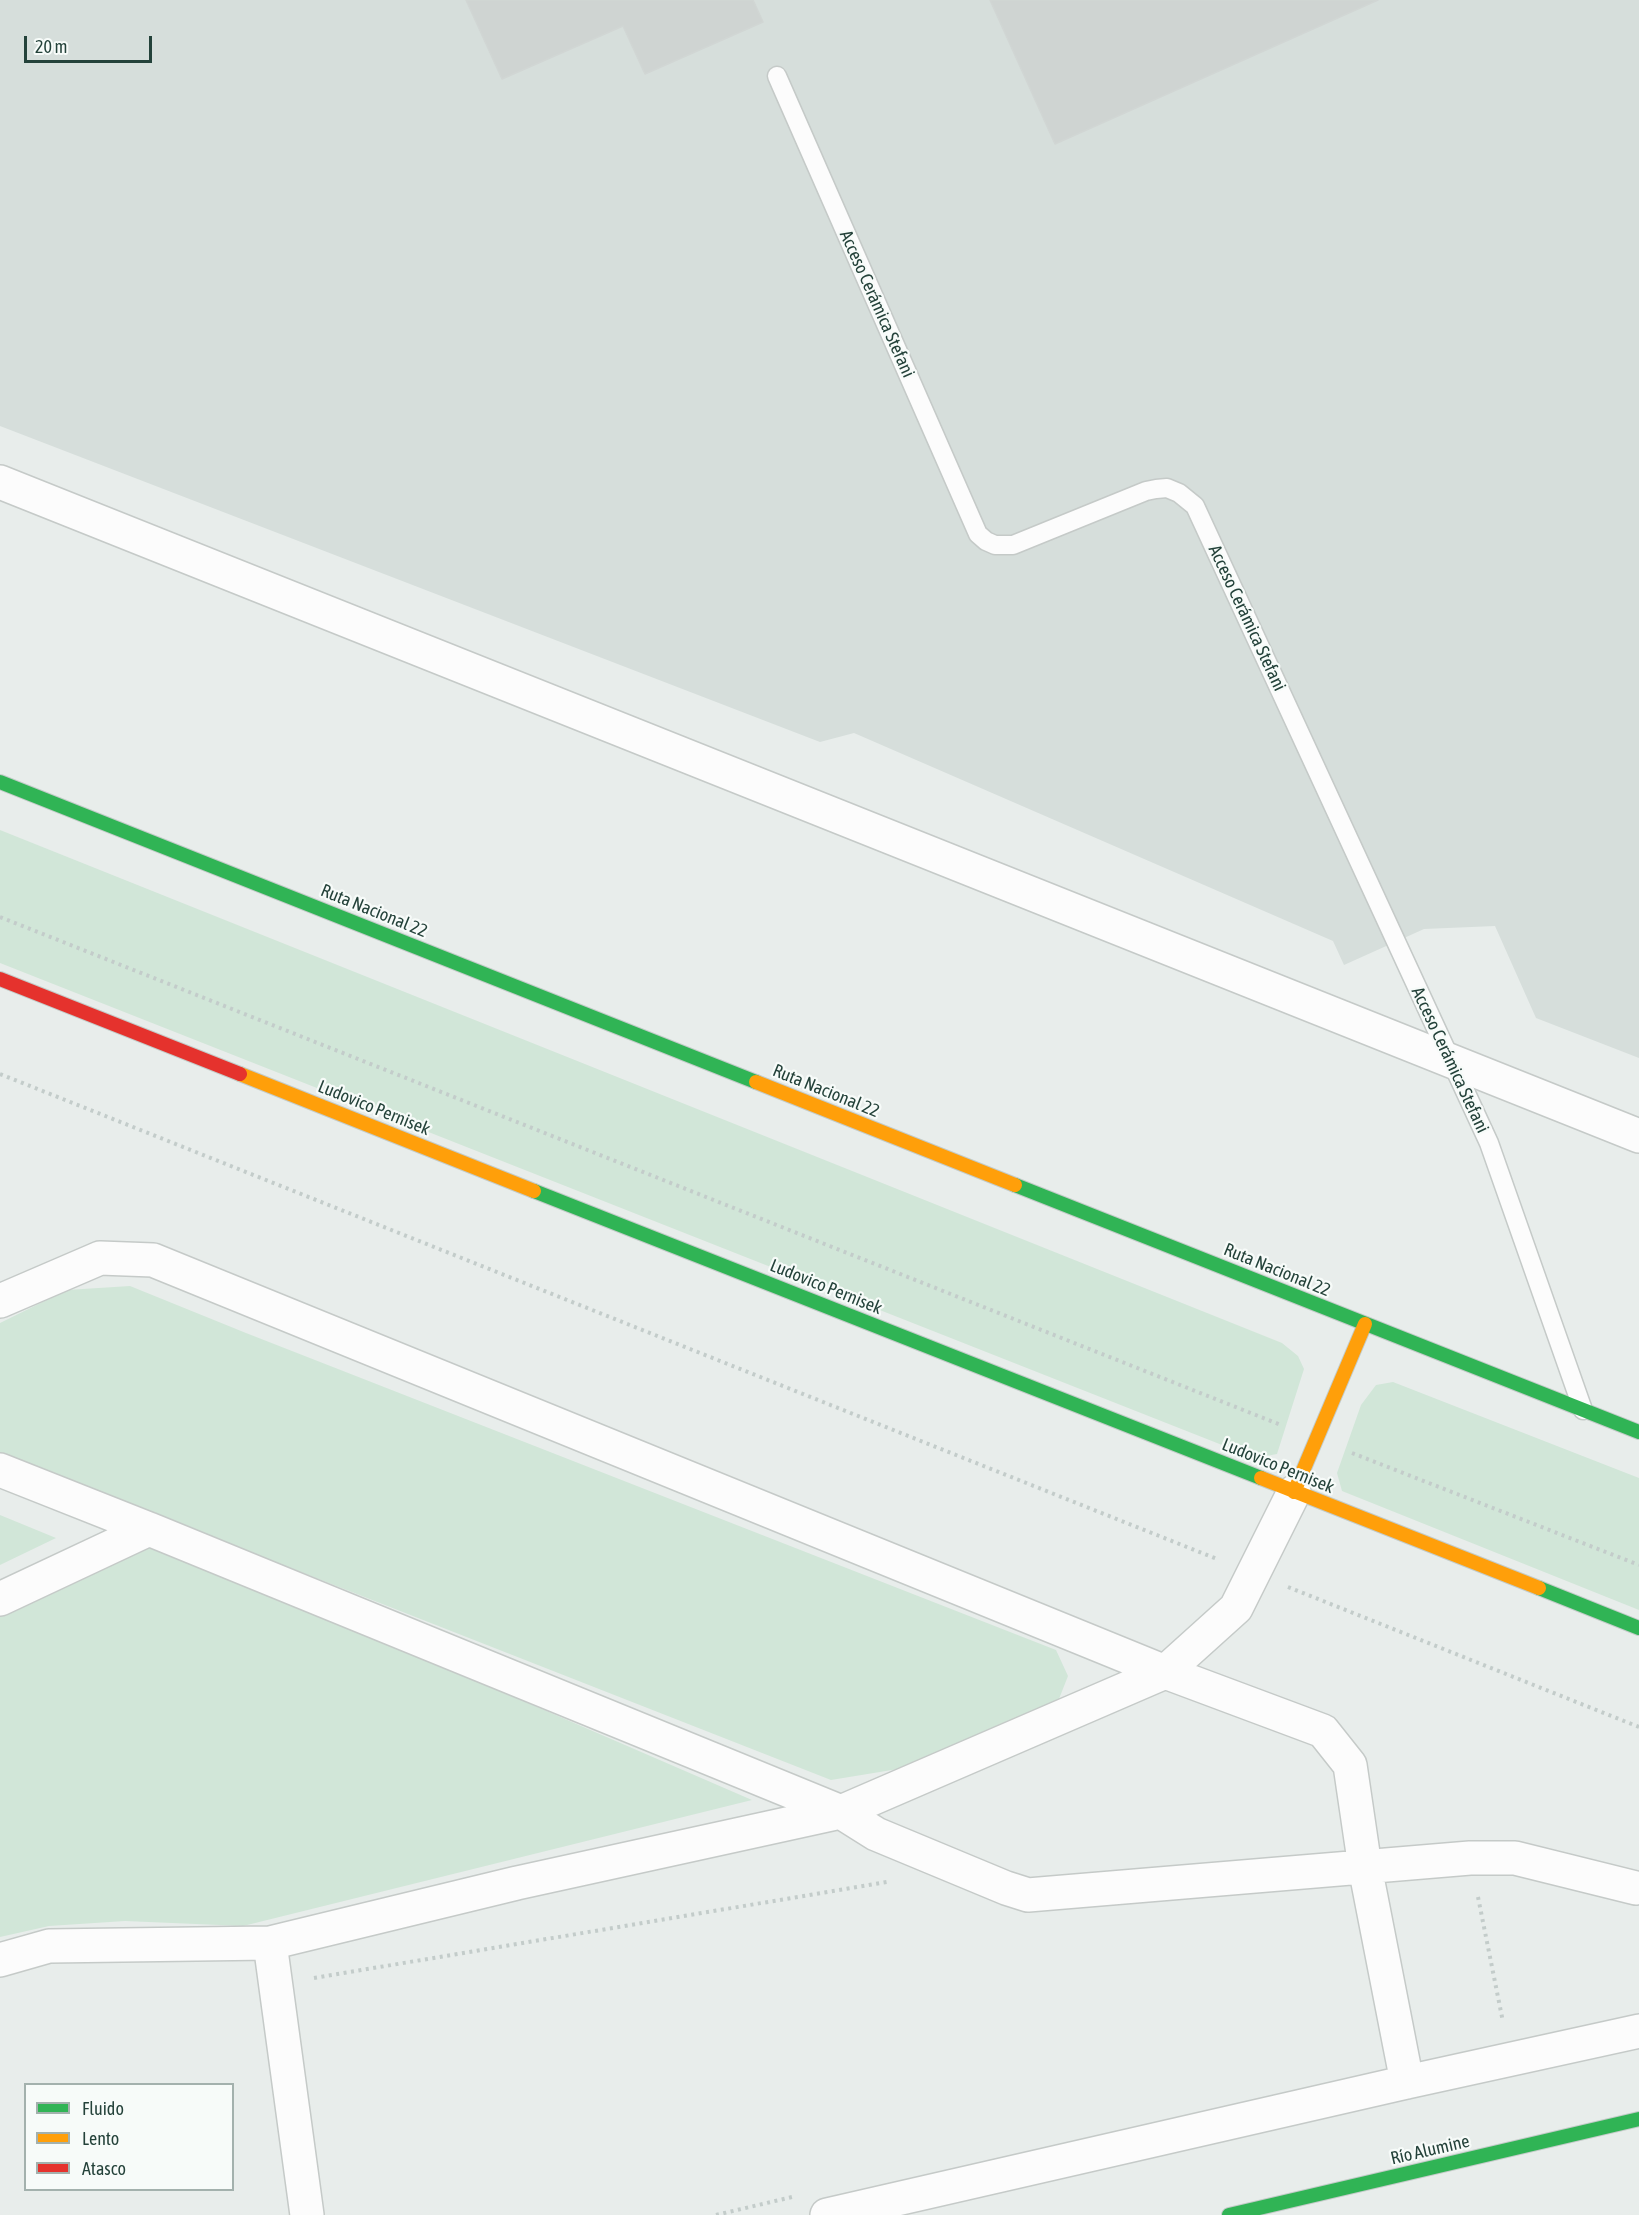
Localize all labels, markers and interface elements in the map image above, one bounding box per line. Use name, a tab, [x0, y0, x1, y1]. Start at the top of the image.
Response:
scale bar	[27, 24, 154, 62]
text: 20 m	[35, 36, 67, 57]
street label: Acceso Cerámica Stefani	[835, 227, 919, 381]
street label: Acceso Cerámica Stefani	[1204, 542, 1290, 694]
street label: Ruta Nacional 22	[317, 880, 431, 942]
street label: Acceso Cerámica Stefani	[1407, 984, 1493, 1136]
street label: Ruta Nacional 22	[769, 1060, 883, 1122]
street label: Ludovico Pernisek	[315, 1076, 433, 1140]
street label: Ruta Nacional 22	[1220, 1239, 1334, 1301]
street label: Ludovico Pernisek	[767, 1255, 885, 1319]
street label: Ludovico Pernisek	[1219, 1434, 1337, 1498]
legend	[24, 2083, 234, 2191]
text: Fluido	[82, 2098, 124, 2119]
text: Lento	[82, 2128, 119, 2149]
street label: Río Alumine	[1388, 2130, 1472, 2170]
text: Atasco	[82, 2158, 126, 2179]

